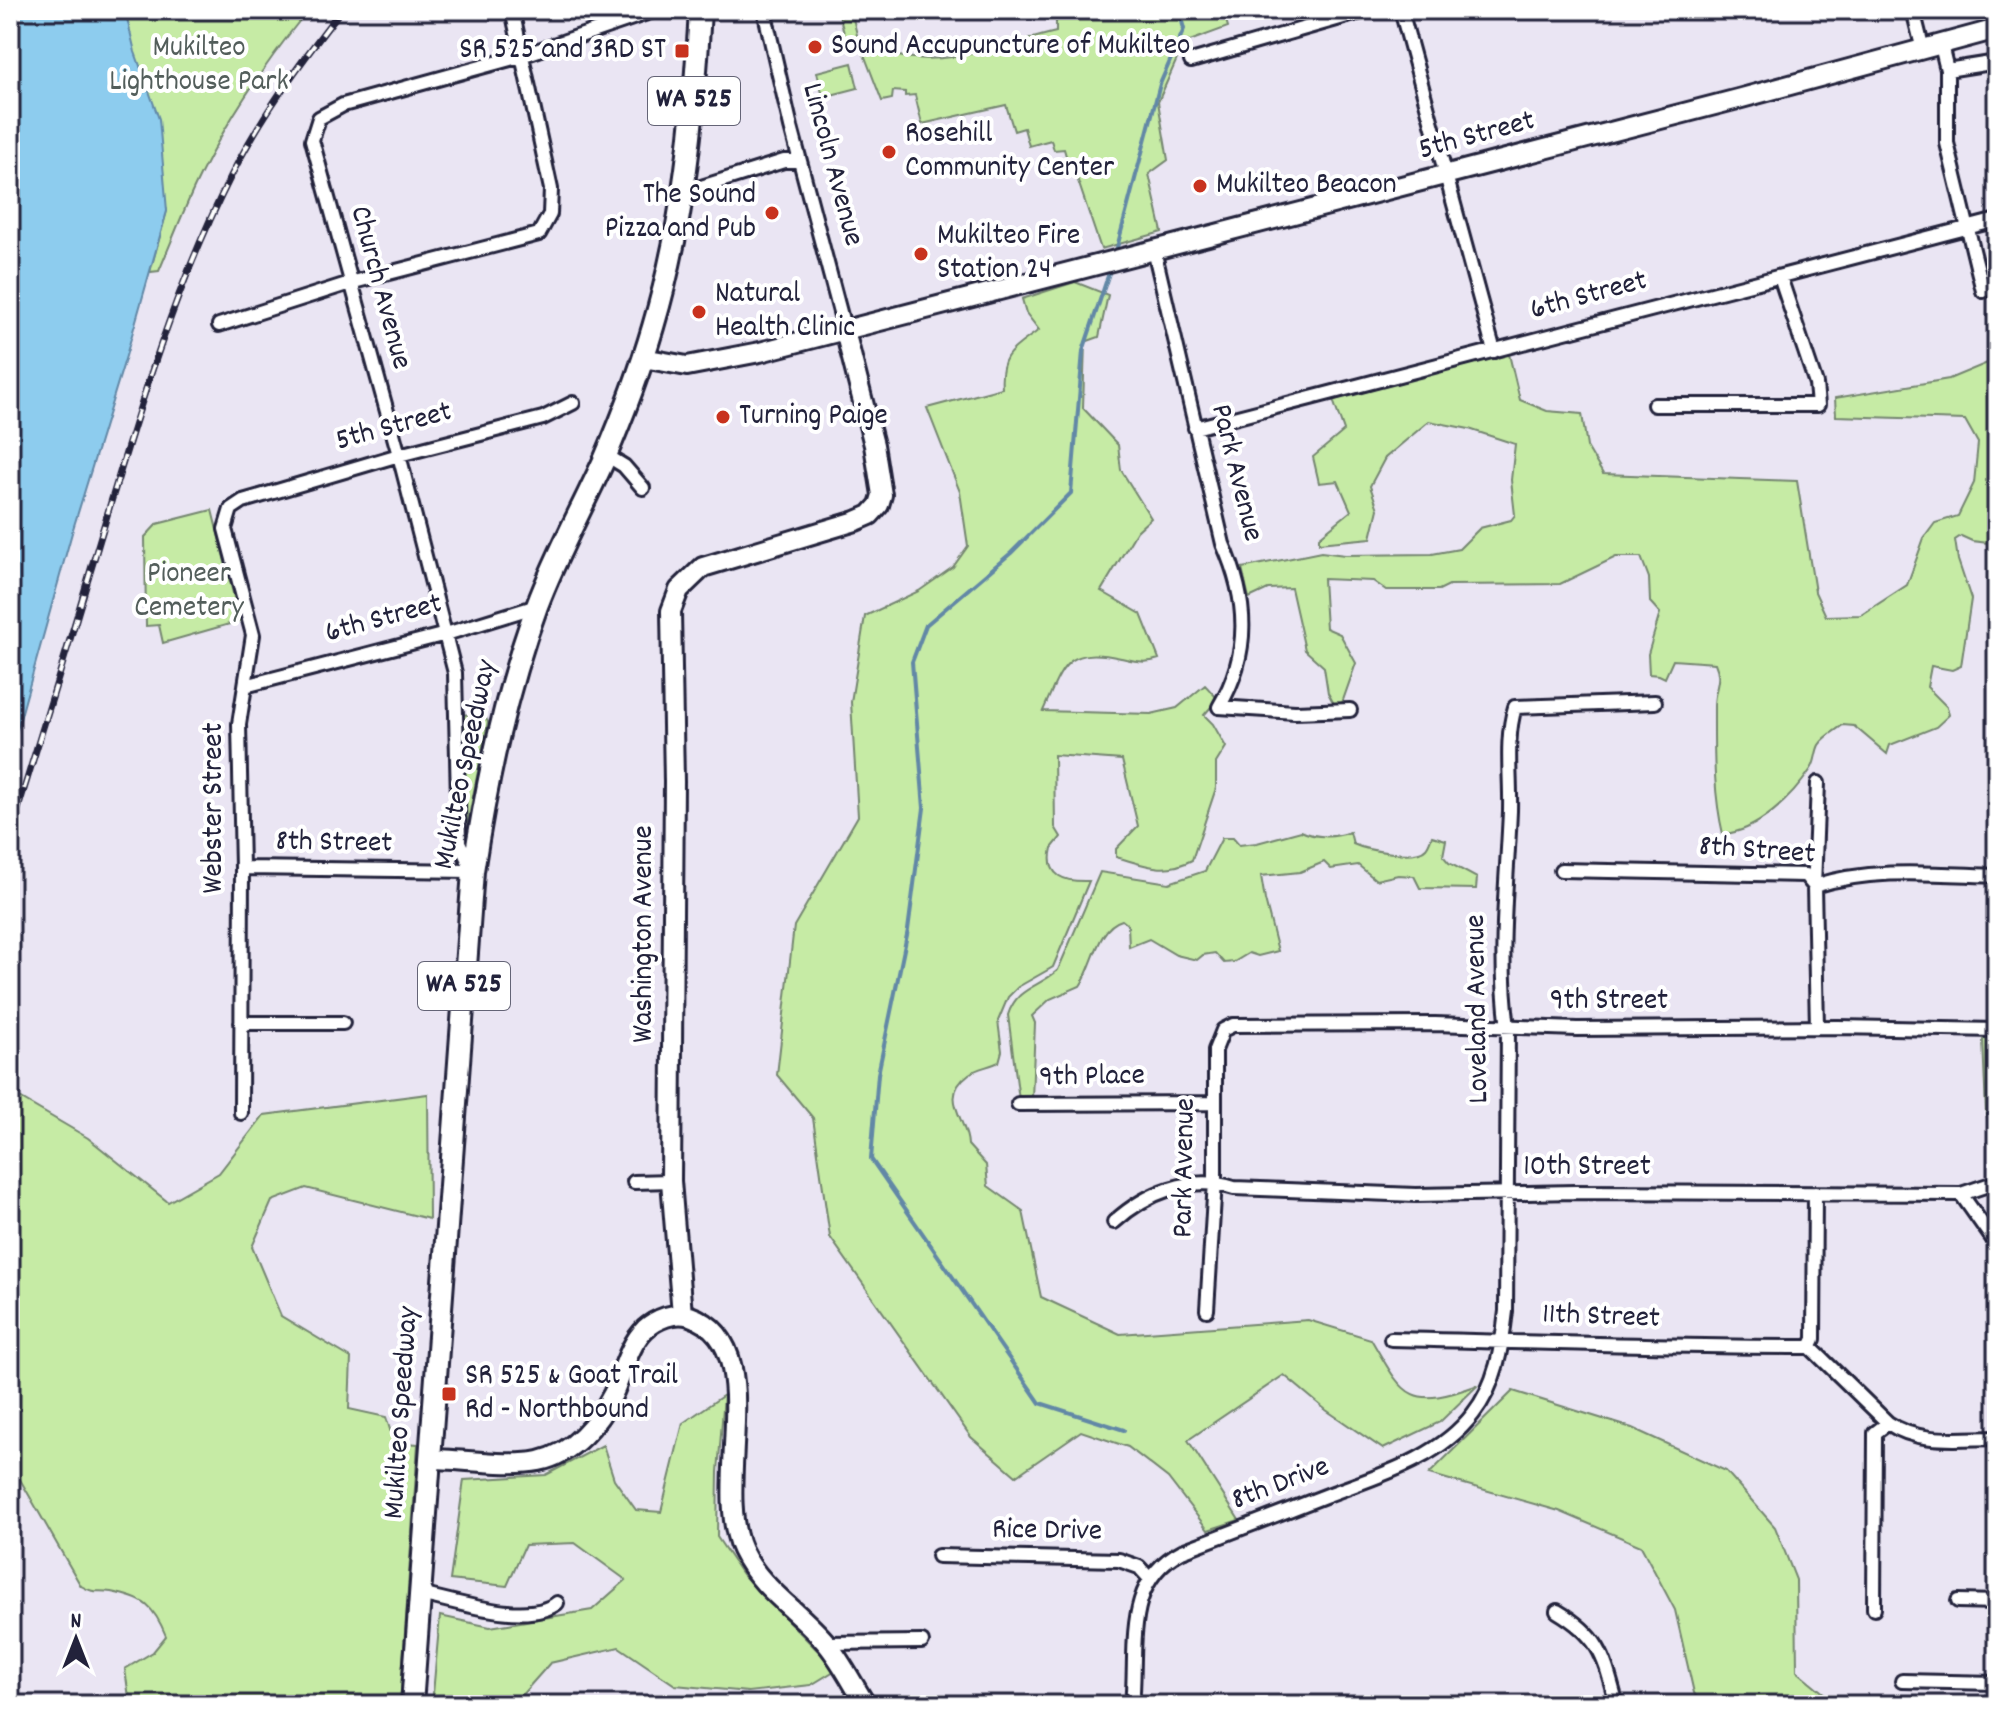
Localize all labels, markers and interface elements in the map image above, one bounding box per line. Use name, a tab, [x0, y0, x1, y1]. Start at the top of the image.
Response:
place label: Sound Accupuncture of Mukilteo	[831, 26, 1190, 69]
park label: Mukilteo Lighthouse Park	[109, 28, 289, 105]
place label: SR 525 and 3RD ST	[459, 30, 666, 73]
marker: Sound Accupuncture of Mukilteo	[806, 38, 824, 56]
marker: SR 525 and 3RD ST	[673, 42, 691, 60]
road number: WA 525	[648, 77, 740, 125]
street label: Lincoln Avenue	[789, 79, 873, 251]
street label: 5th Street	[1414, 101, 1540, 173]
place label: Rosehill Community Center	[905, 114, 1114, 191]
marker: Rosehill Community Center	[880, 143, 898, 161]
place label: Mukilteo Beacon	[1216, 165, 1397, 208]
place label: The Sound Pizza and Pub	[605, 175, 756, 252]
marker: Mukilteo Beacon	[1191, 177, 1209, 195]
street label: Church Avenue	[337, 202, 421, 374]
marker: The Sound Pizza and Pub	[763, 204, 781, 222]
place label: Mukilteo Fire Station 24	[937, 216, 1080, 293]
marker: Mukilteo Fire Station 24	[912, 245, 930, 263]
street label: 6th Street	[1526, 261, 1652, 333]
place label: Natural Health Clinic	[715, 274, 855, 351]
marker: Natural Health Clinic	[690, 303, 708, 321]
street label: 5th Street	[331, 392, 457, 464]
place label: Turning Paige	[739, 396, 888, 439]
street label: Park Avenue	[1197, 400, 1273, 546]
marker: Turning Paige	[714, 408, 732, 426]
park label: Pioneer Cemetery	[134, 554, 245, 631]
street label: 6th Street	[321, 584, 447, 656]
street label: Mukilteo Speedway	[424, 656, 510, 874]
street label: Webster Street	[194, 722, 237, 894]
street label: 8th Street	[275, 821, 393, 867]
street label: Washington Avenue	[624, 825, 667, 1043]
street label: 8th Street	[1697, 826, 1817, 878]
street label: Loveland Avenue	[1456, 914, 1502, 1104]
road number: WA 525	[418, 962, 510, 1010]
street label: 9th Street	[1550, 981, 1668, 1024]
street label: 9th Place	[1039, 1056, 1145, 1100]
street label: Park Avenue	[1163, 1098, 1209, 1238]
street label: 10th Street	[1523, 1147, 1651, 1190]
street label: 11th Street	[1541, 1294, 1661, 1342]
street label: Mukilteo Speedway	[374, 1304, 432, 1521]
place label: SR 525 & Goat Trail Rd - Northbound	[465, 1356, 678, 1433]
marker: SR 525 & Goat Trail Rd - Northbound	[440, 1385, 458, 1403]
street label: 8th Drive	[1226, 1447, 1336, 1523]
street label: Rice Drive	[992, 1510, 1102, 1554]
north arrow	[36, 1599, 116, 1679]
text: N	[71, 1607, 82, 1638]

